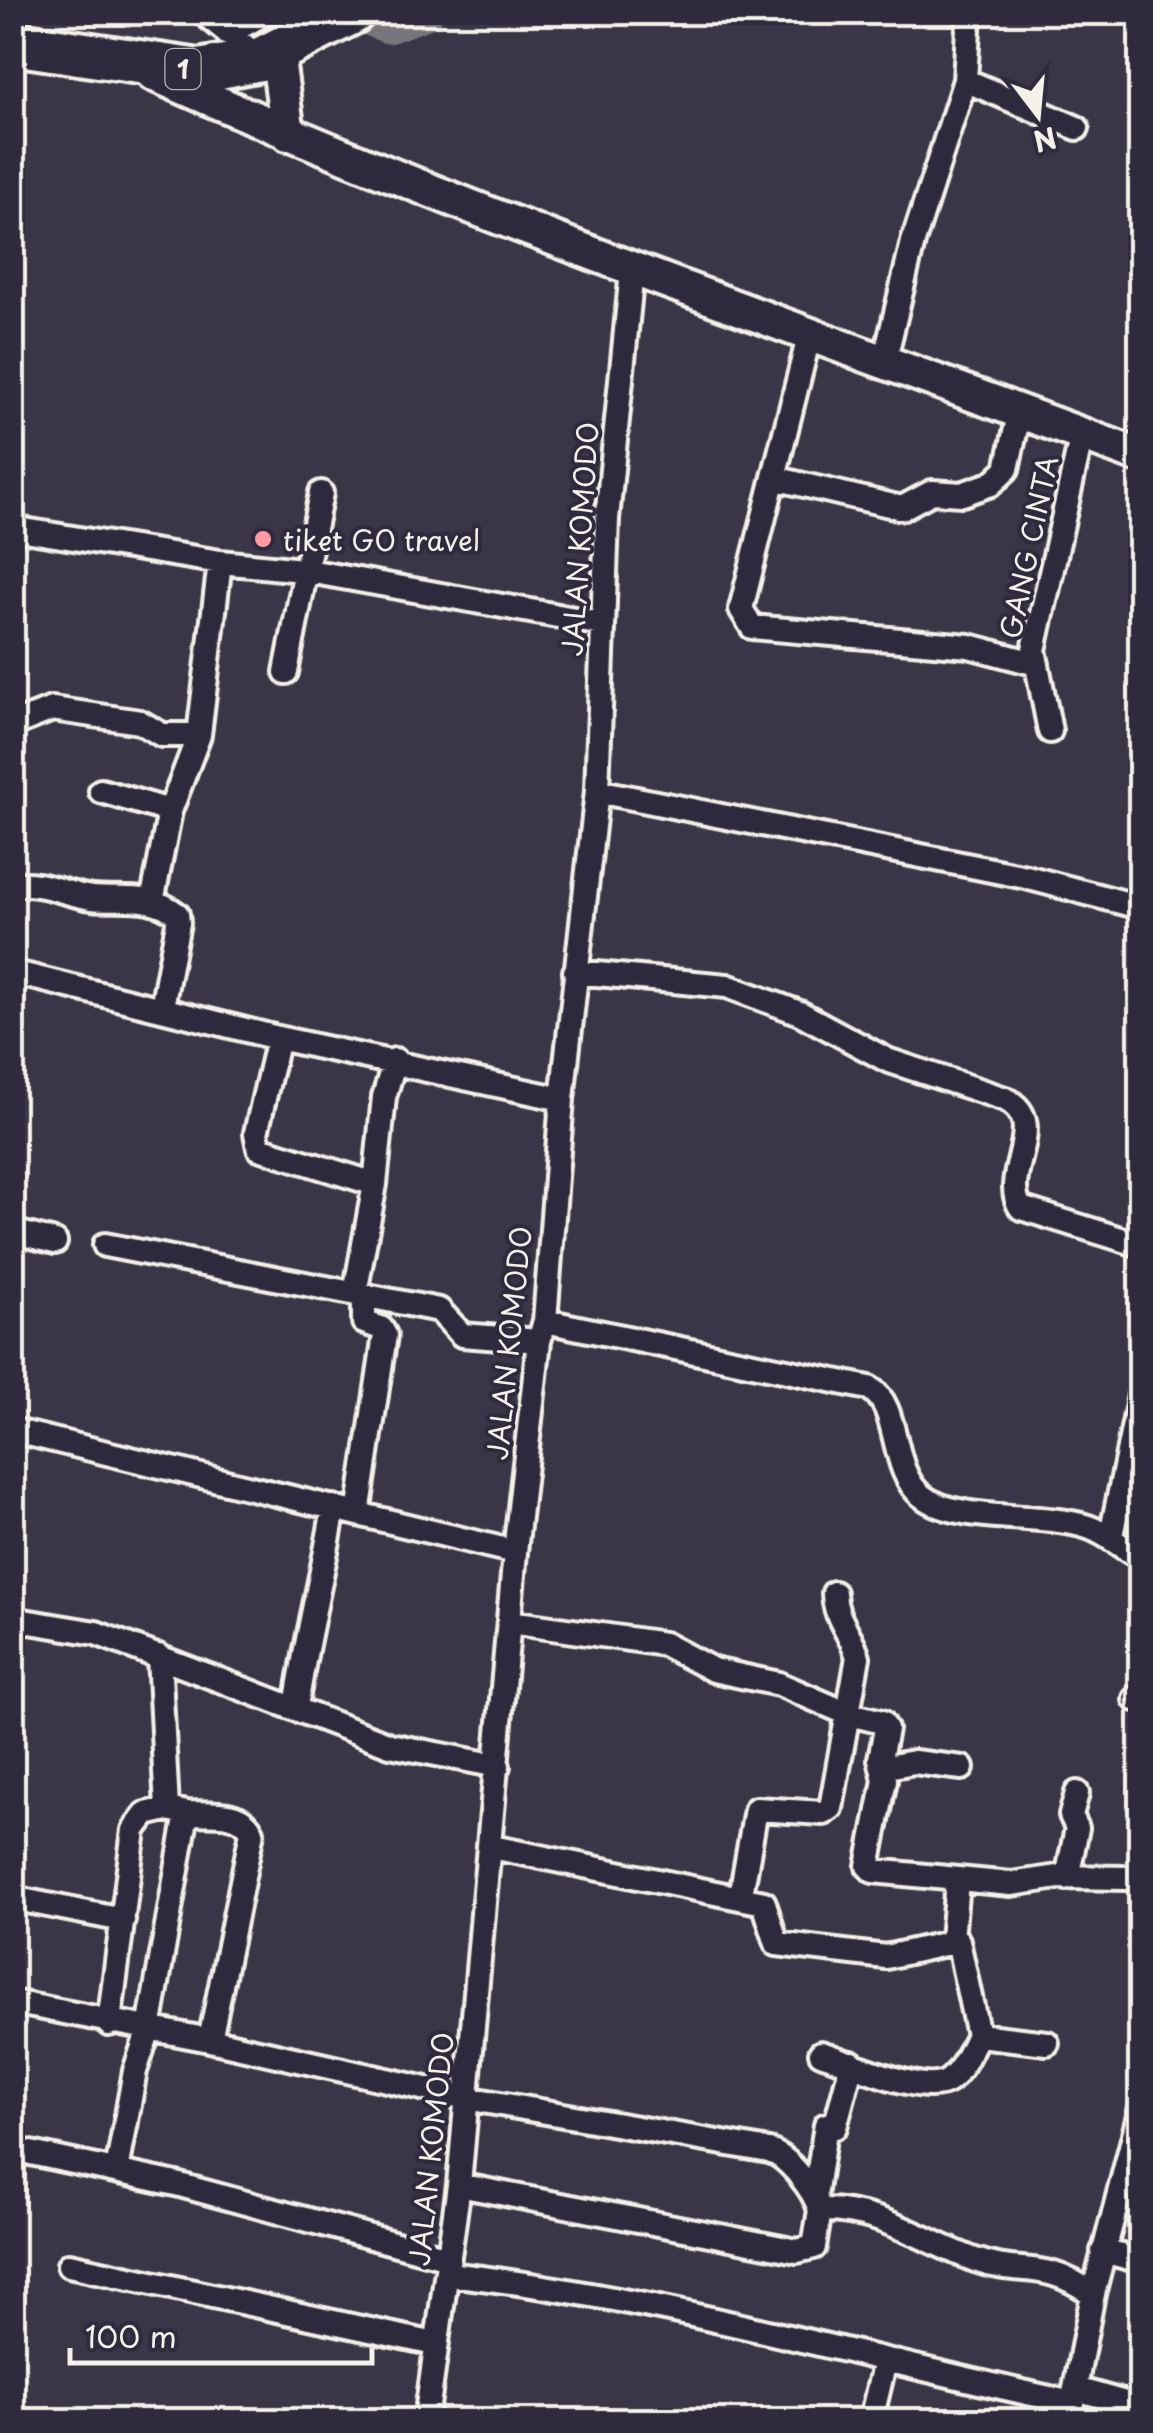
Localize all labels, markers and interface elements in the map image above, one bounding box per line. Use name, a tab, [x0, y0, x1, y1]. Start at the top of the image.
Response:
road number: 1	[166, 49, 200, 89]
north arrow	[988, 65, 1088, 165]
text: N	[1029, 117, 1062, 164]
street label: JALAN KOMODO	[549, 420, 609, 658]
street label: GANG CINTA	[988, 452, 1068, 642]
place label: tiket GO travel	[283, 518, 480, 561]
marker: tiket GO travel	[252, 528, 274, 550]
street label: JALAN KOMODO	[474, 1224, 542, 1462]
street label: JALAN KOMODO	[396, 2030, 464, 2268]
scale bar	[70, 2303, 372, 2365]
text: 100 m	[85, 2313, 177, 2358]

